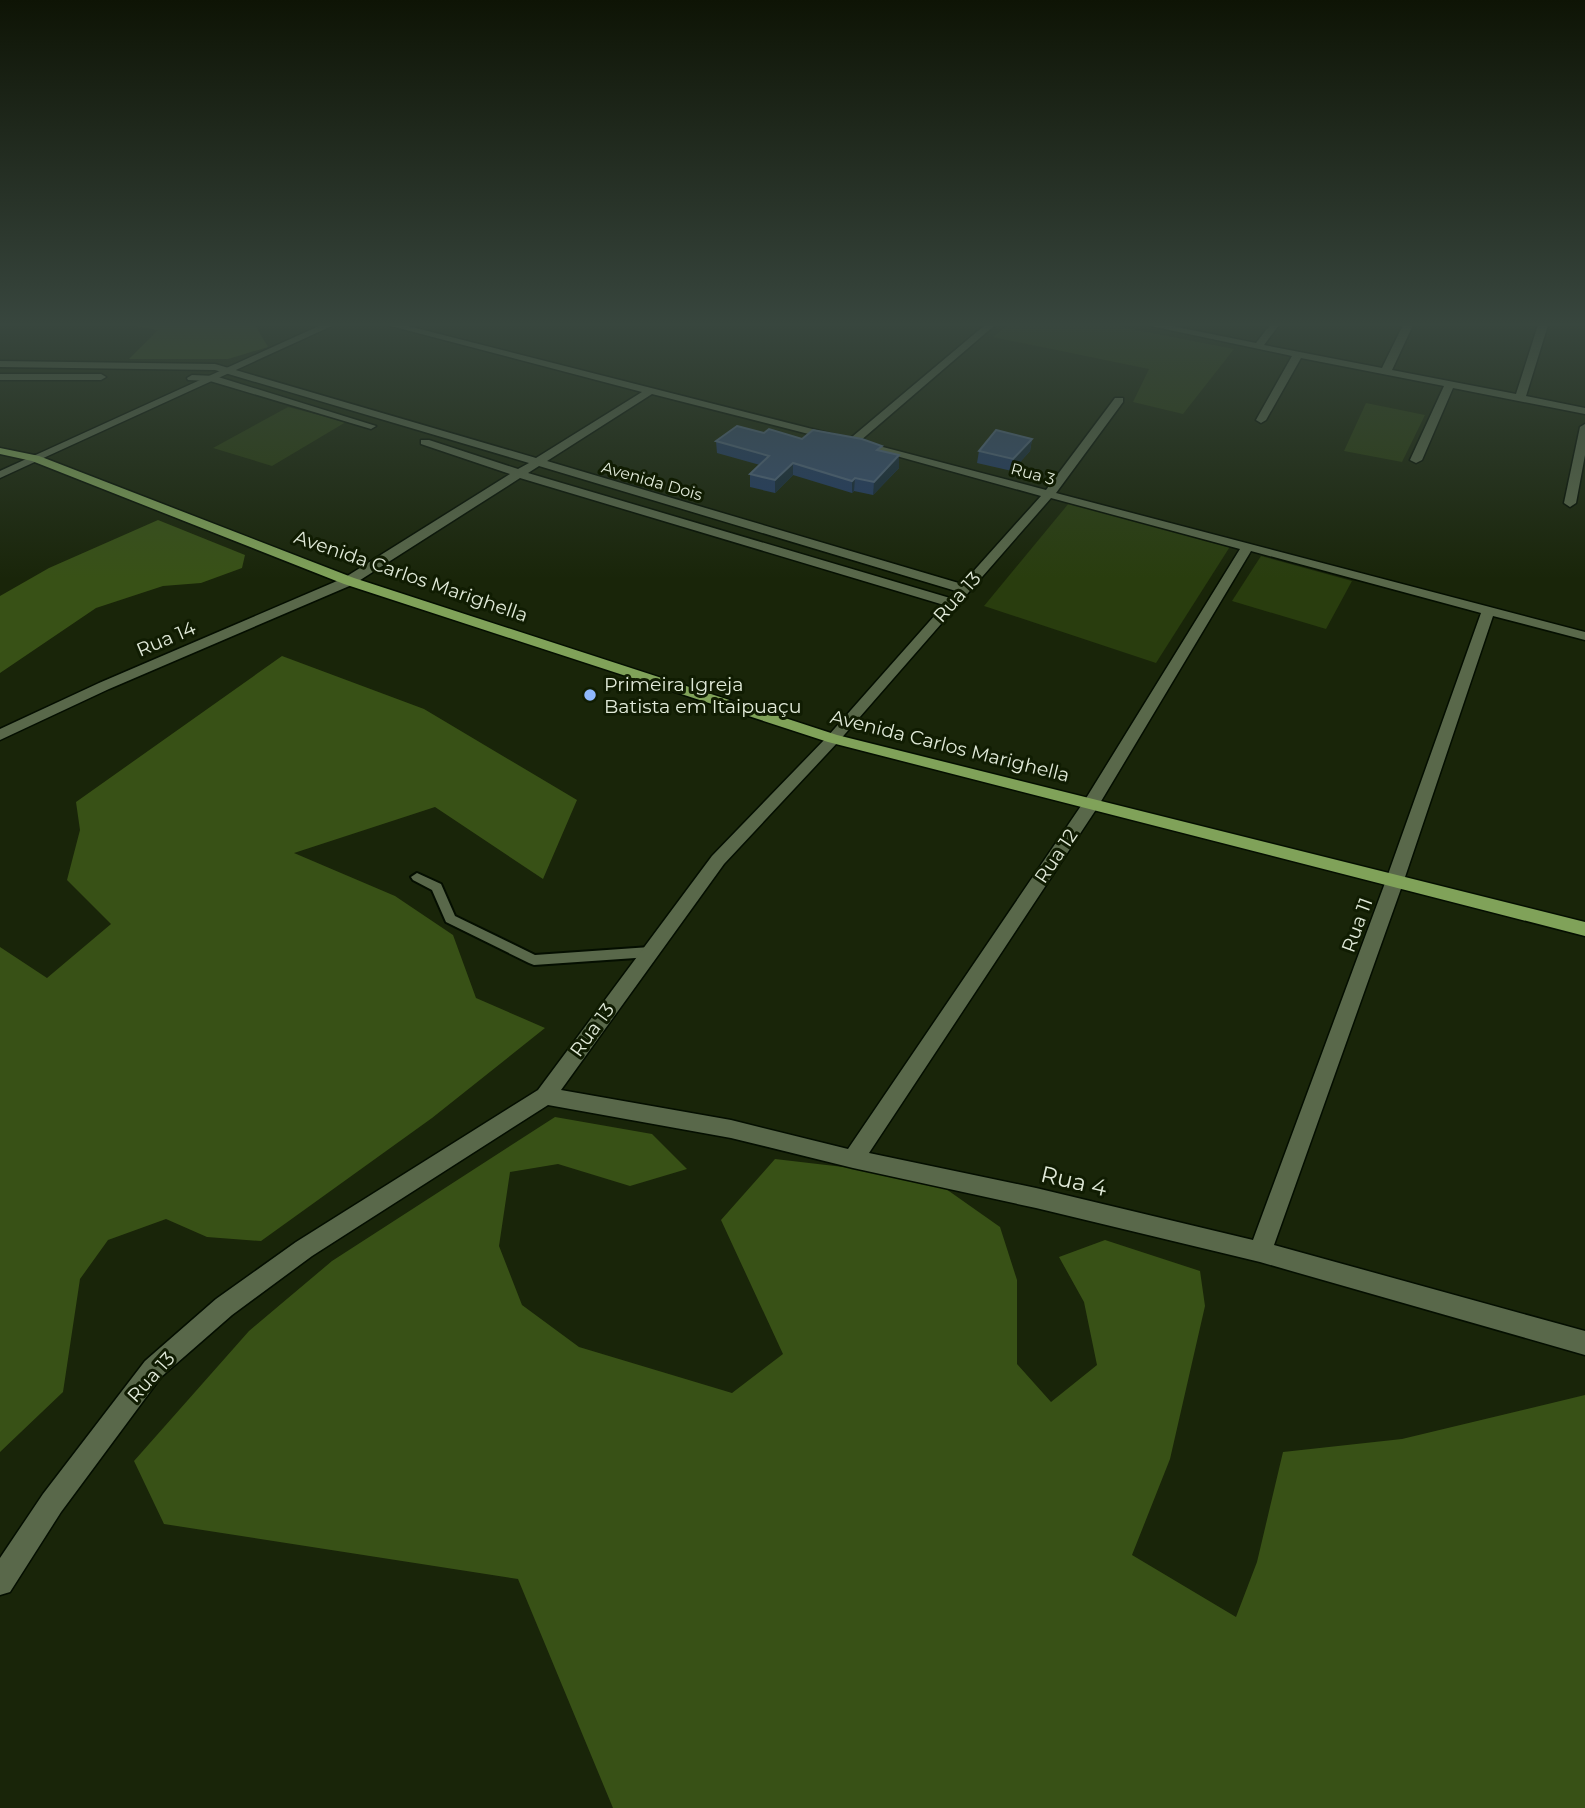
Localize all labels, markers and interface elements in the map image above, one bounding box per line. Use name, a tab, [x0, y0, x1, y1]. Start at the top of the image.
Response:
street label: Avenida Dois	[599, 458, 705, 505]
street label: Rua 3	[1009, 459, 1057, 489]
street label: Avenida Carlos Marighella	[291, 525, 531, 627]
street label: Rua 13	[928, 567, 986, 627]
street label: Rua 14	[133, 616, 199, 662]
place label: Primeira Igreja Batista em Itaipuaçu	[604, 673, 802, 718]
marker: Primeira Igreja Batista em Itaipuaçu	[582, 687, 598, 703]
street label: Avenida Carlos Marighella	[828, 705, 1072, 787]
street label: Rua 12	[1030, 824, 1083, 887]
street label: Rua 11	[1337, 895, 1377, 955]
street label: Rua 13	[565, 999, 619, 1061]
street label: Rua 4	[1038, 1160, 1110, 1202]
street label: Rua 13	[122, 1347, 180, 1407]

